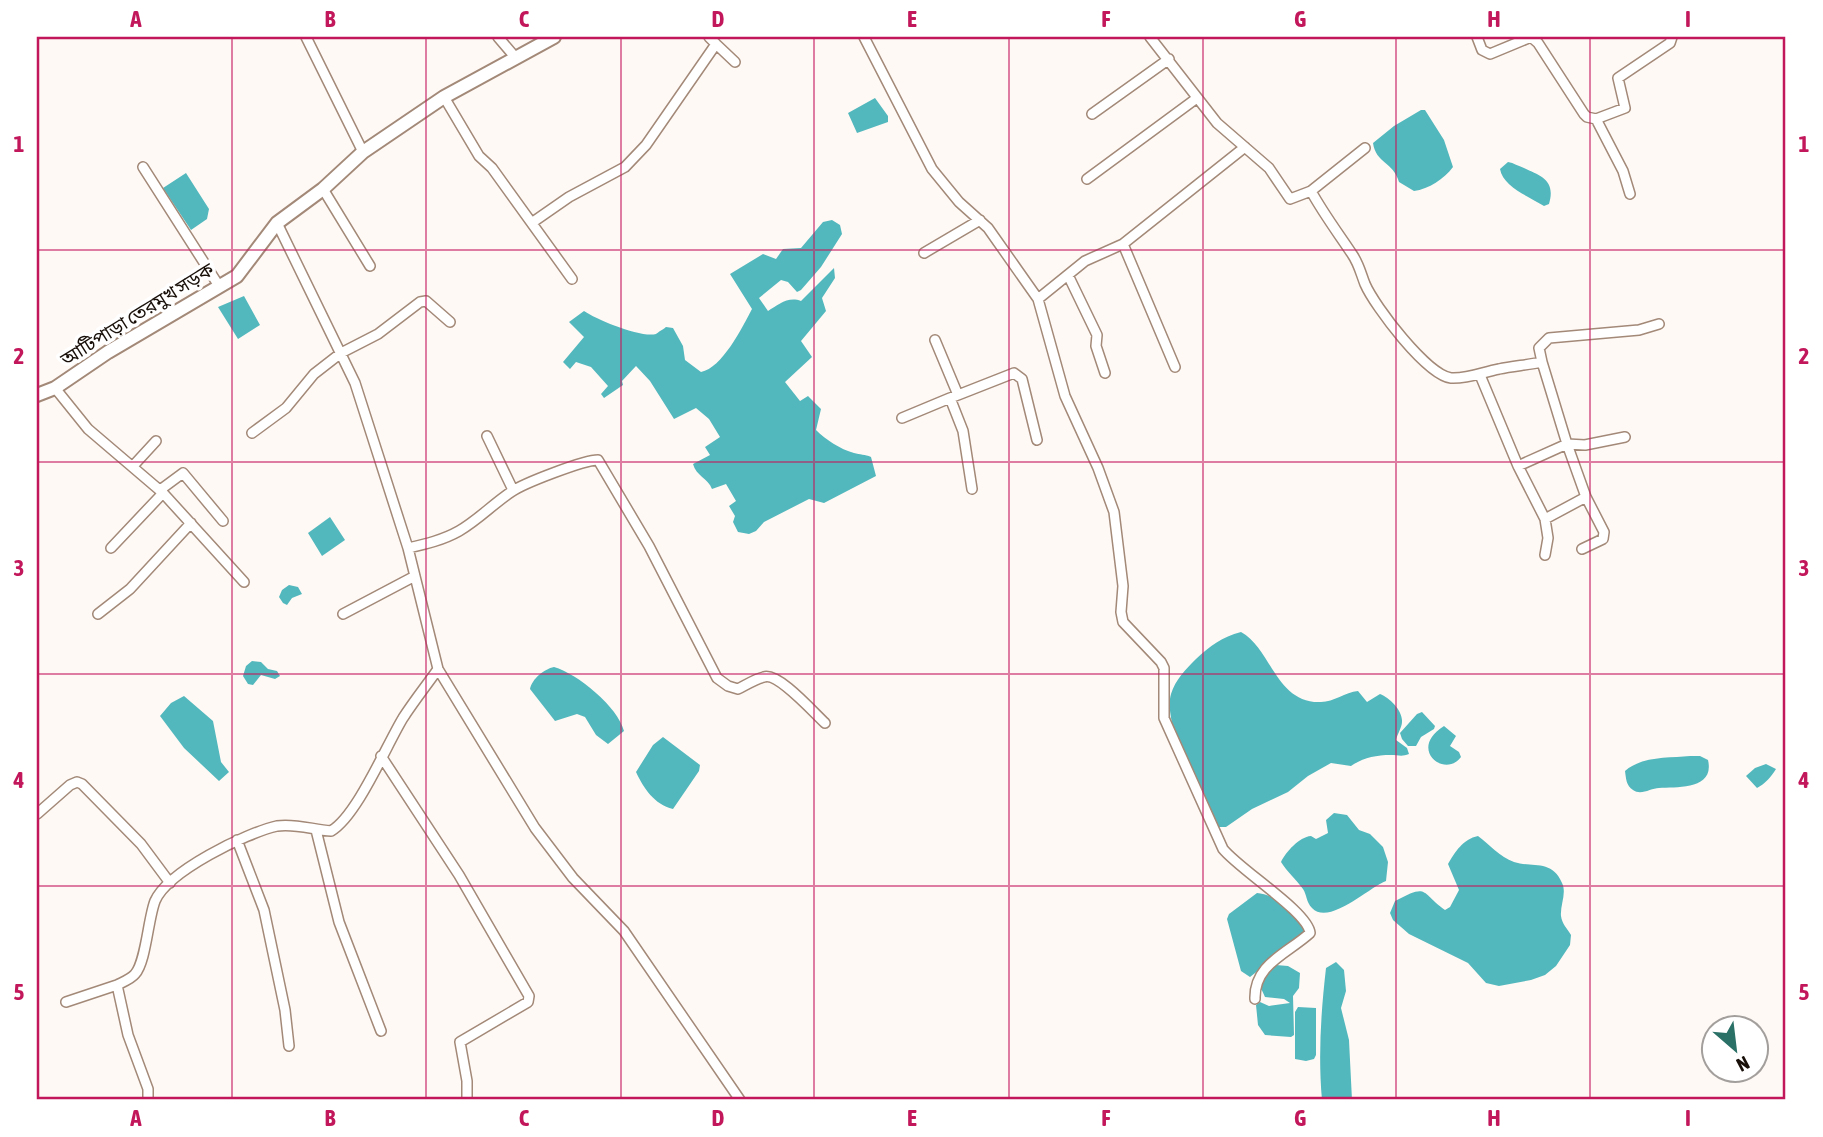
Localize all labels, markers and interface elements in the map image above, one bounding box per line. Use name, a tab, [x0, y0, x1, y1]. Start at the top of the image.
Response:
text: A	[129, 6, 142, 32]
text: B	[325, 6, 336, 32]
text: C	[519, 6, 530, 32]
text: D	[712, 6, 725, 32]
text: E	[907, 6, 917, 32]
text: F	[1101, 6, 1111, 32]
text: G	[1294, 6, 1306, 32]
text: H	[1487, 6, 1501, 32]
text: I	[1685, 6, 1691, 32]
text: 1	[14, 131, 25, 157]
text: 1	[1799, 131, 1810, 157]
street label: আটিপাড়া তেরমুখ সড়ক	[56, 258, 219, 371]
text: 2	[14, 343, 24, 369]
text: 2	[1799, 343, 1809, 369]
text: 3	[14, 555, 24, 581]
text: 3	[1799, 555, 1809, 581]
text: 4	[13, 767, 25, 793]
text: 4	[1798, 767, 1810, 793]
text: 5	[14, 979, 25, 1005]
text: 5	[1799, 979, 1810, 1005]
north arrow	[1700, 1014, 1770, 1084]
text: N	[1733, 1052, 1753, 1076]
text: A	[129, 1105, 142, 1131]
text: B	[325, 1105, 336, 1131]
text: C	[519, 1105, 530, 1131]
text: D	[712, 1105, 725, 1131]
text: E	[907, 1105, 917, 1131]
text: F	[1101, 1105, 1111, 1131]
text: G	[1294, 1105, 1306, 1131]
text: H	[1487, 1105, 1501, 1131]
text: I	[1685, 1105, 1691, 1131]

